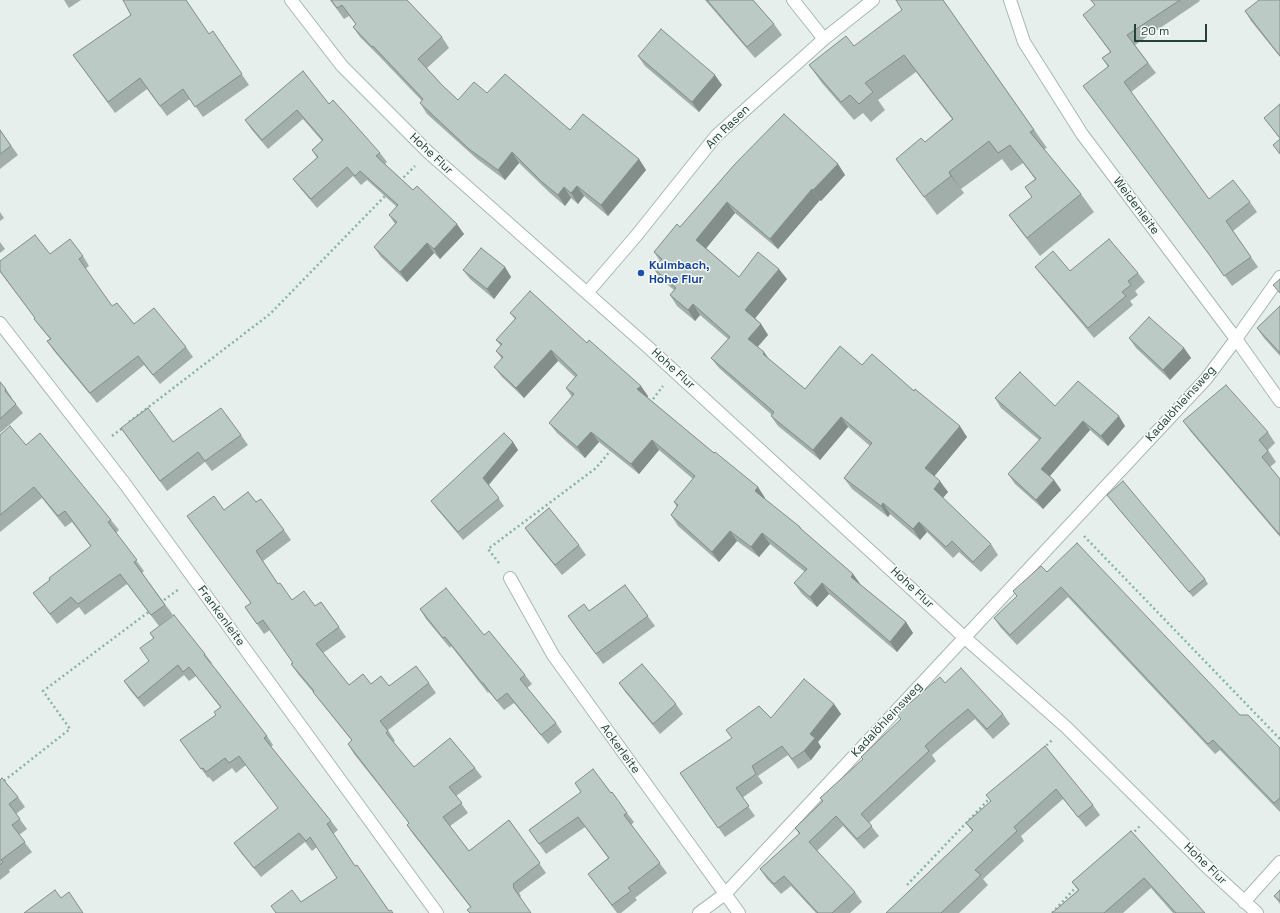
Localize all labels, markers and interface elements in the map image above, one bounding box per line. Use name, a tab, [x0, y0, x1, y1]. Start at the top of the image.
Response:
scale bar	[1136, 16, 1209, 42]
text: 20 m	[1141, 23, 1169, 39]
street label: Am Rasen	[703, 102, 753, 152]
street label: Hohe Flur	[406, 130, 456, 178]
street label: Weidenleite	[1110, 175, 1162, 237]
place label: Kulmbach, Hohe Flur	[649, 259, 710, 287]
marker: Kulmbach, Hohe Flur	[636, 268, 646, 278]
street label: Hohe Flur	[648, 346, 698, 392]
street label: Kadalöhleinsweg	[1143, 363, 1219, 445]
street label: Hohe Flur	[887, 564, 937, 612]
street label: Frankenleite	[194, 583, 248, 649]
street label: Kadalöhleinsweg	[849, 680, 925, 760]
street label: Ackerleite	[597, 721, 643, 777]
street label: Hohe Flur	[1181, 840, 1229, 888]

